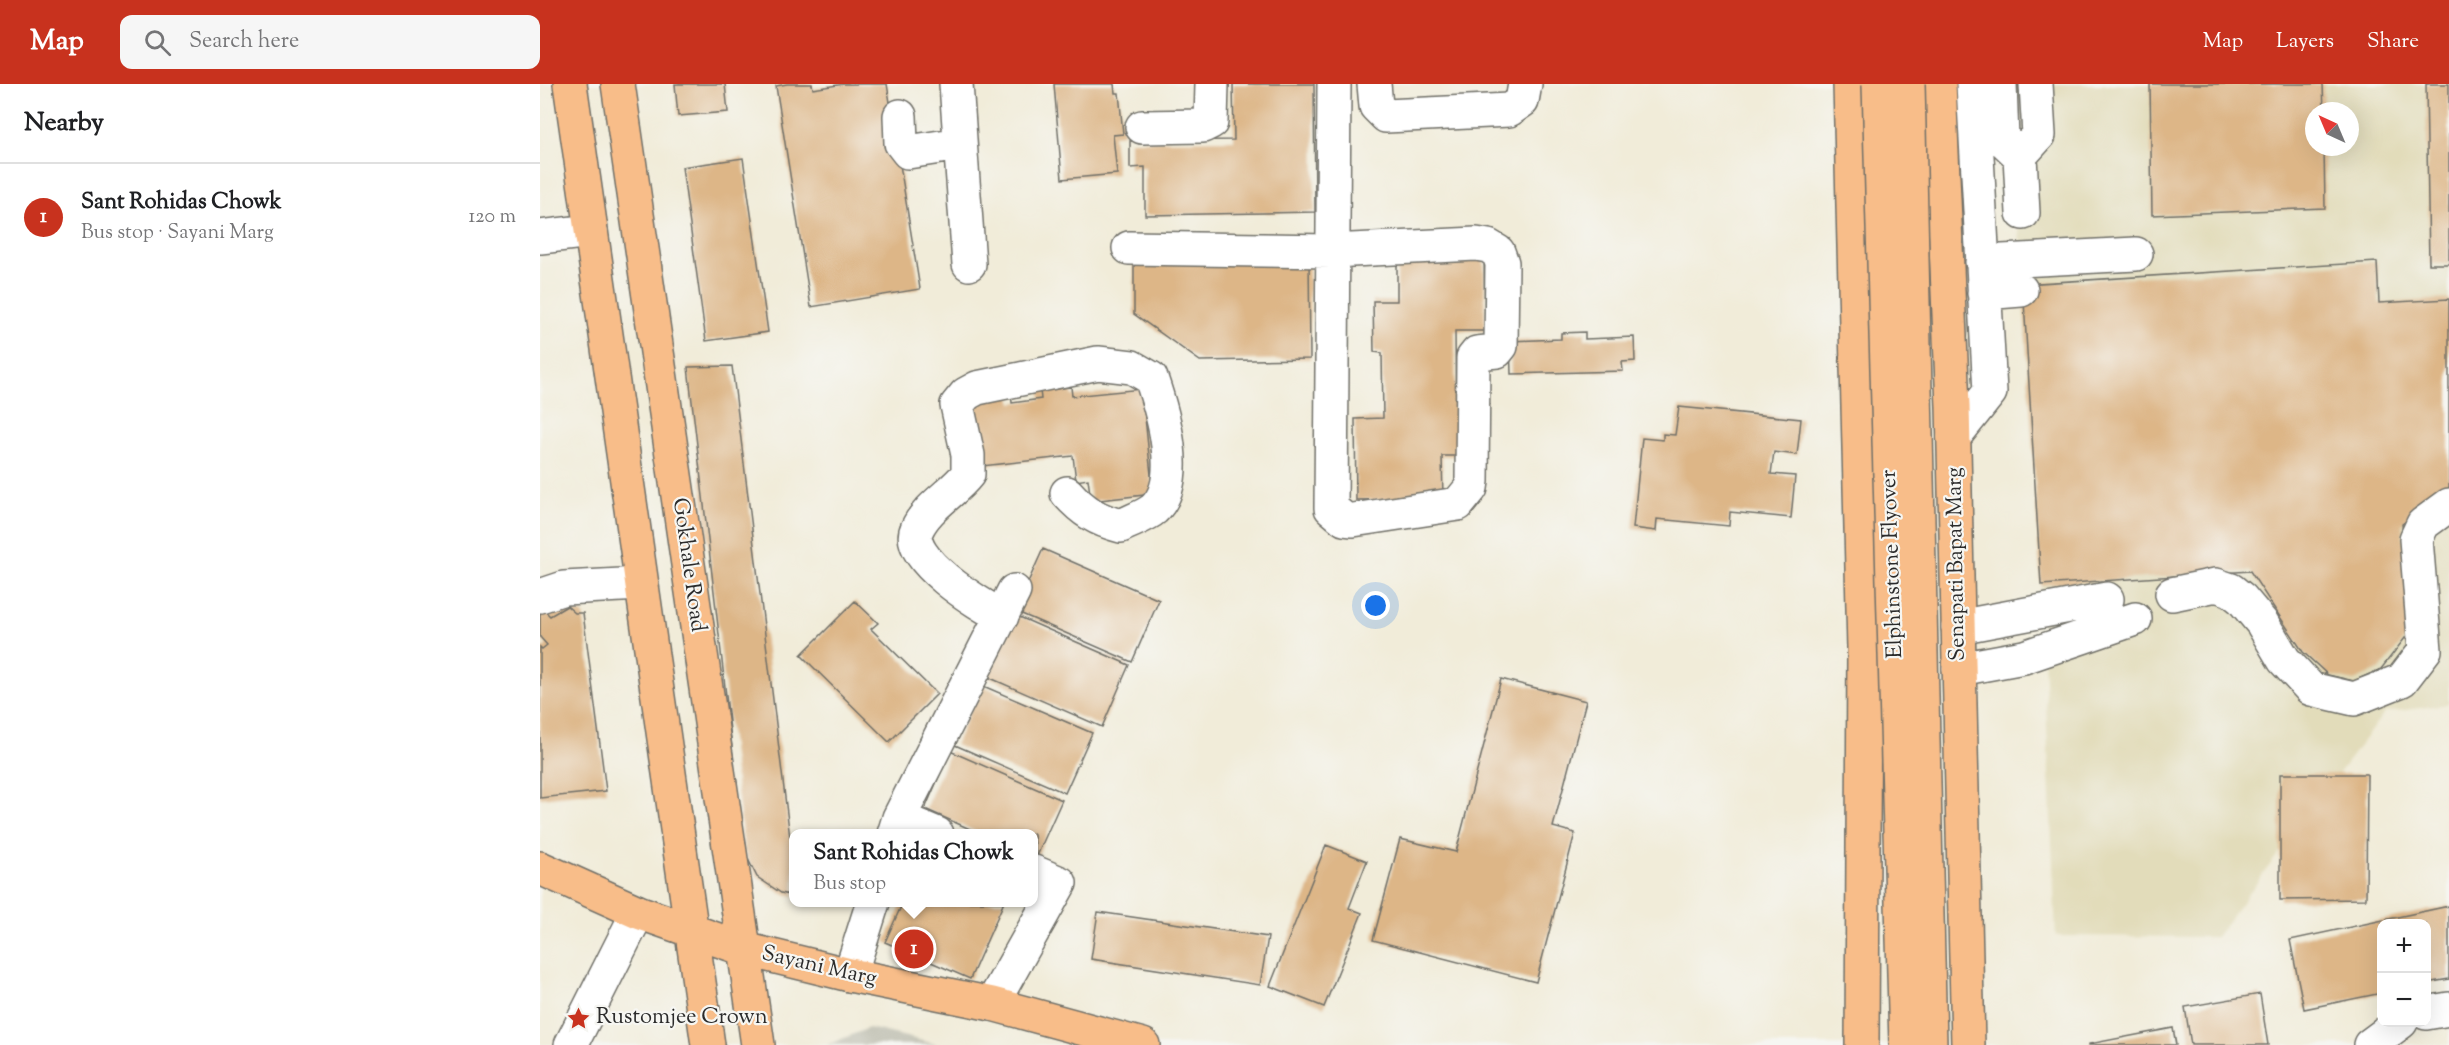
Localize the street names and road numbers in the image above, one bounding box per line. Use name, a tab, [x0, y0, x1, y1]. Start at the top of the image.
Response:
street label: Senapati Bapat Marg	[1939, 466, 1975, 661]
street label: Elphinstone Flyover	[1874, 469, 1912, 659]
street label: Gokhale Road	[663, 496, 713, 634]
street label: Sayani Marg	[758, 938, 880, 996]

